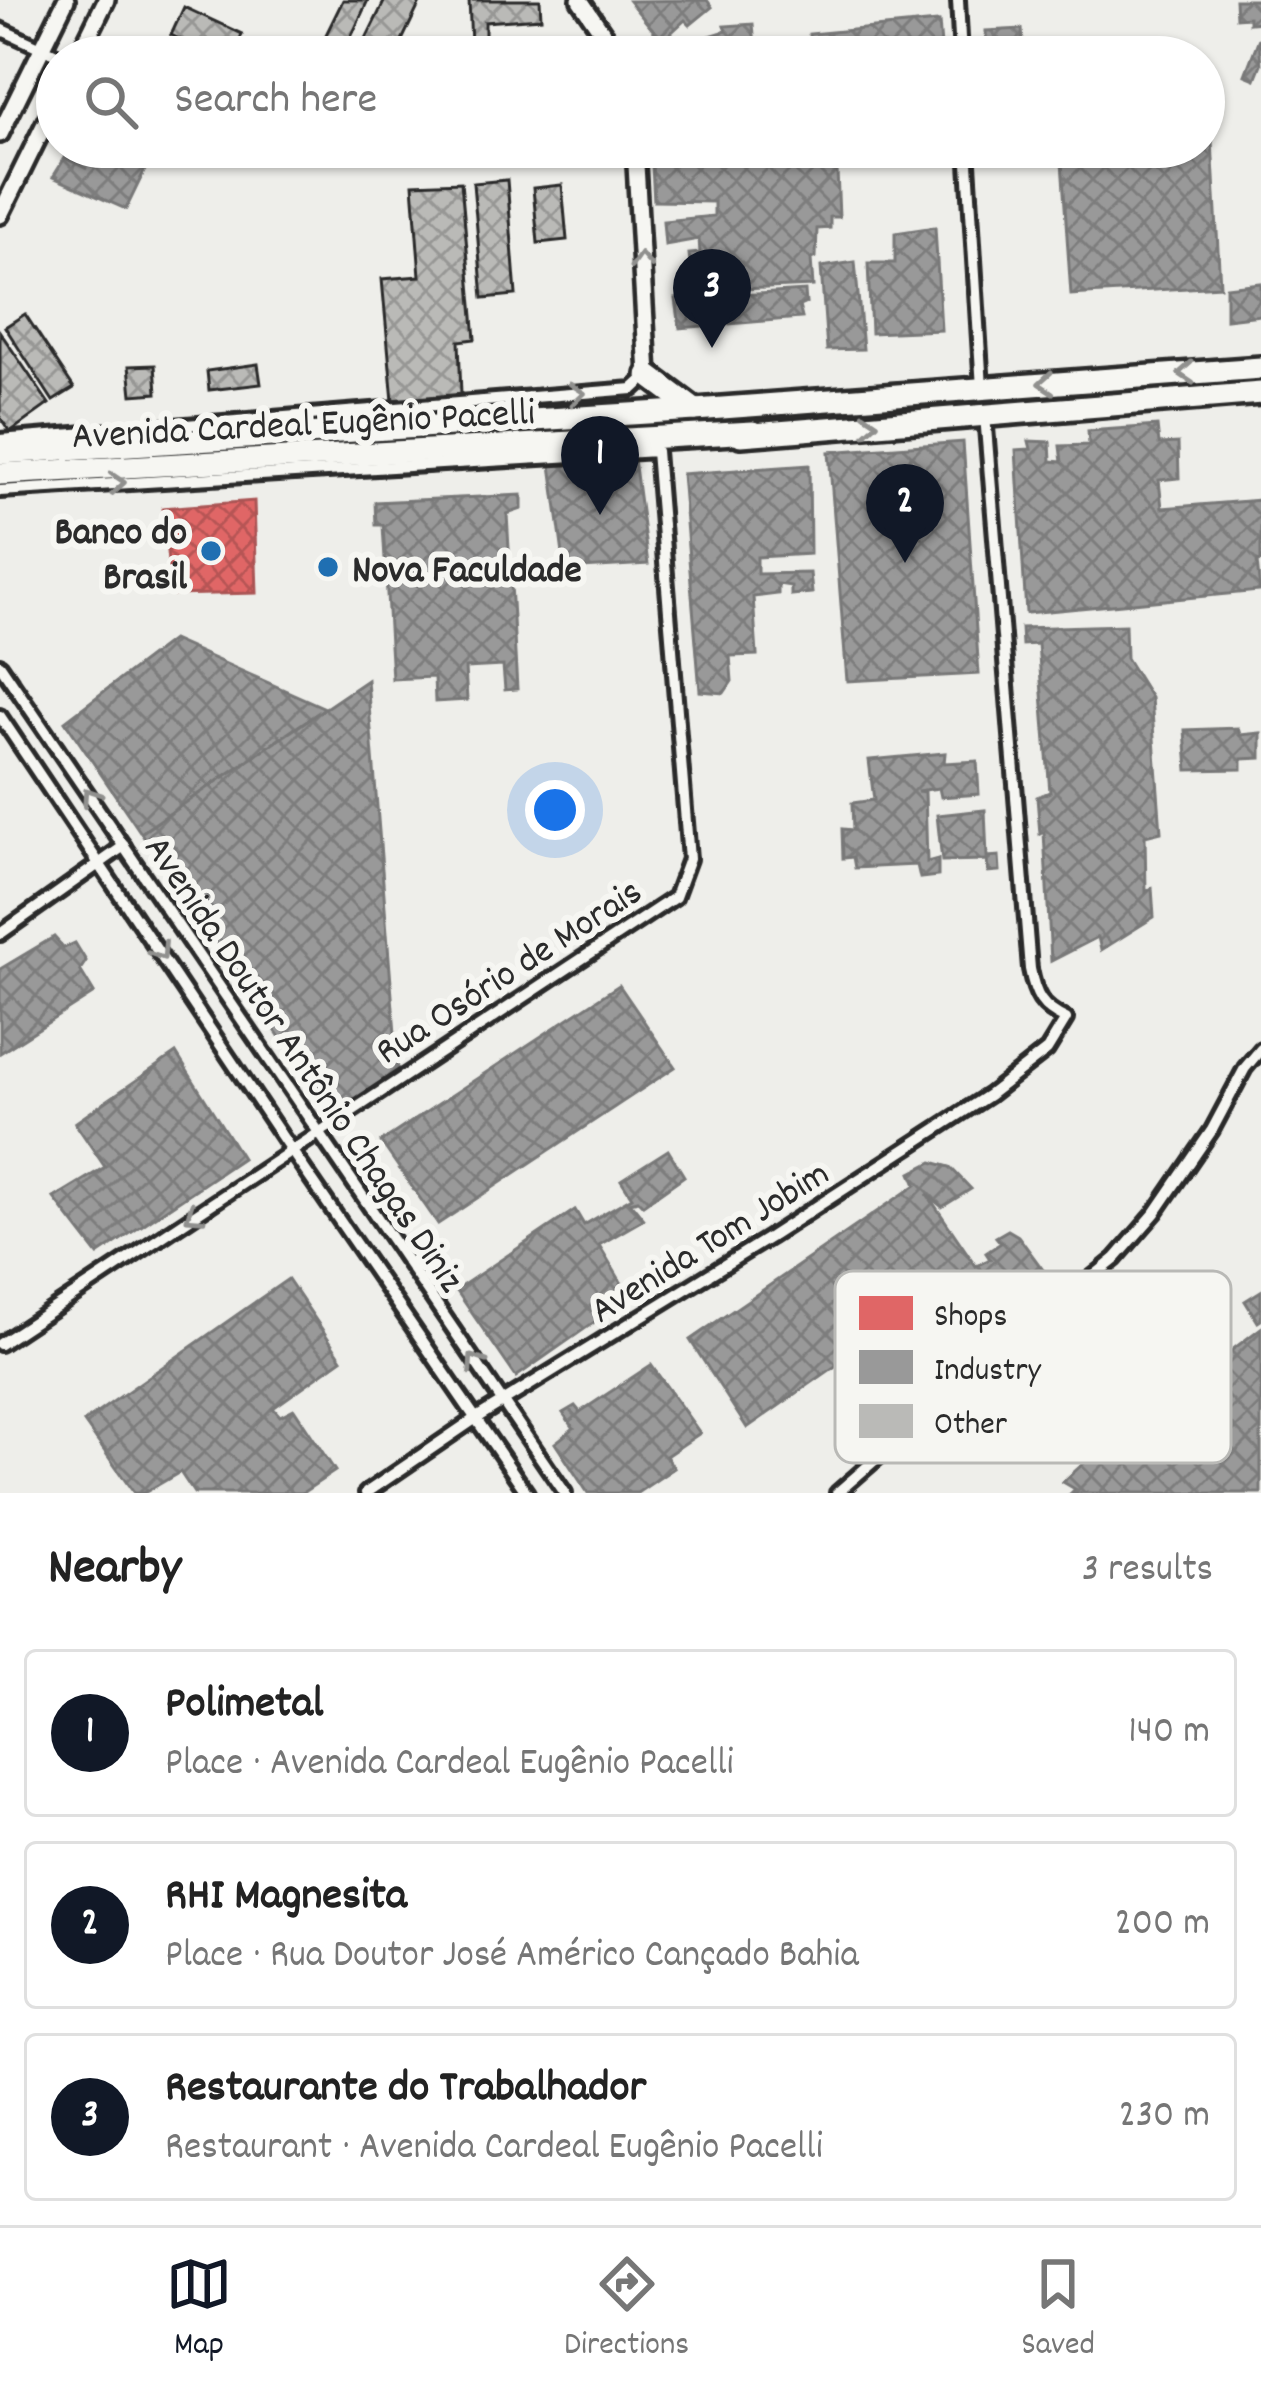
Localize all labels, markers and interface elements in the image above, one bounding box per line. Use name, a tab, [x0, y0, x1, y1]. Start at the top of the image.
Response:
search box	[36, 36, 1225, 168]
icon: search	[78, 69, 144, 135]
text: Search here	[174, 70, 377, 134]
pin: 3	[673, 249, 751, 348]
one-way arrow	[629, 251, 655, 270]
one-way arrow	[1176, 360, 1195, 386]
one-way arrow	[1036, 370, 1055, 396]
one-way arrow	[568, 381, 587, 407]
street label: Avenida Cardeal Eugênio Pacelli	[70, 388, 536, 467]
one-way arrow	[861, 411, 880, 437]
pin: 1	[561, 416, 639, 515]
pin: 2	[866, 464, 944, 563]
one-way arrow	[108, 471, 127, 497]
place label: Banco do Brasil	[55, 508, 188, 608]
marker: Banco do Brasil	[198, 538, 224, 564]
place label: Nova Faculdade	[352, 546, 582, 601]
marker: Nova Faculdade	[315, 554, 341, 580]
your location	[525, 780, 585, 840]
one-way arrow	[82, 788, 104, 810]
street label: Avenida Doutor Antônio Chagas Diniz	[128, 826, 476, 1305]
street label: Rua Osório de Morais	[366, 868, 655, 1081]
one-way arrow	[146, 938, 168, 960]
street label: Avenida Tom Jobim	[581, 1149, 842, 1340]
one-way arrow	[185, 1201, 207, 1223]
legend	[835, 1271, 1231, 1463]
text: Shops	[934, 1295, 1007, 1342]
text: Industry	[934, 1349, 1041, 1396]
one-way arrow	[467, 1353, 489, 1375]
text: Other	[934, 1403, 1008, 1450]
text: Nearby	[48, 1535, 181, 1607]
text: 3 results	[1082, 1544, 1213, 1599]
text: Polimetal	[165, 1674, 324, 1738]
text: 1	[86, 1706, 94, 1761]
text: 140 m	[1128, 1706, 1210, 1761]
text: Place · Avenida Cardeal Eugênio Pacelli	[165, 1738, 734, 1793]
text: RHI Magnesita	[165, 1866, 407, 1930]
text: 2	[81, 1898, 99, 1953]
text: 200 m	[1115, 1898, 1210, 1953]
text: Place · Rua Doutor José Américo Cançado Bahia	[165, 1930, 859, 1985]
text: Restaurante do Trabalhador	[165, 2058, 646, 2122]
text: 3	[81, 2090, 99, 2145]
text: 230 m	[1119, 2090, 1210, 2145]
text: Restaurant · Avenida Cardeal Eugênio Pacelli	[165, 2122, 823, 2177]
tab: Map	[166, 2251, 232, 2370]
tab: Directions	[564, 2251, 689, 2370]
tab: Saved	[1021, 2251, 1095, 2370]

